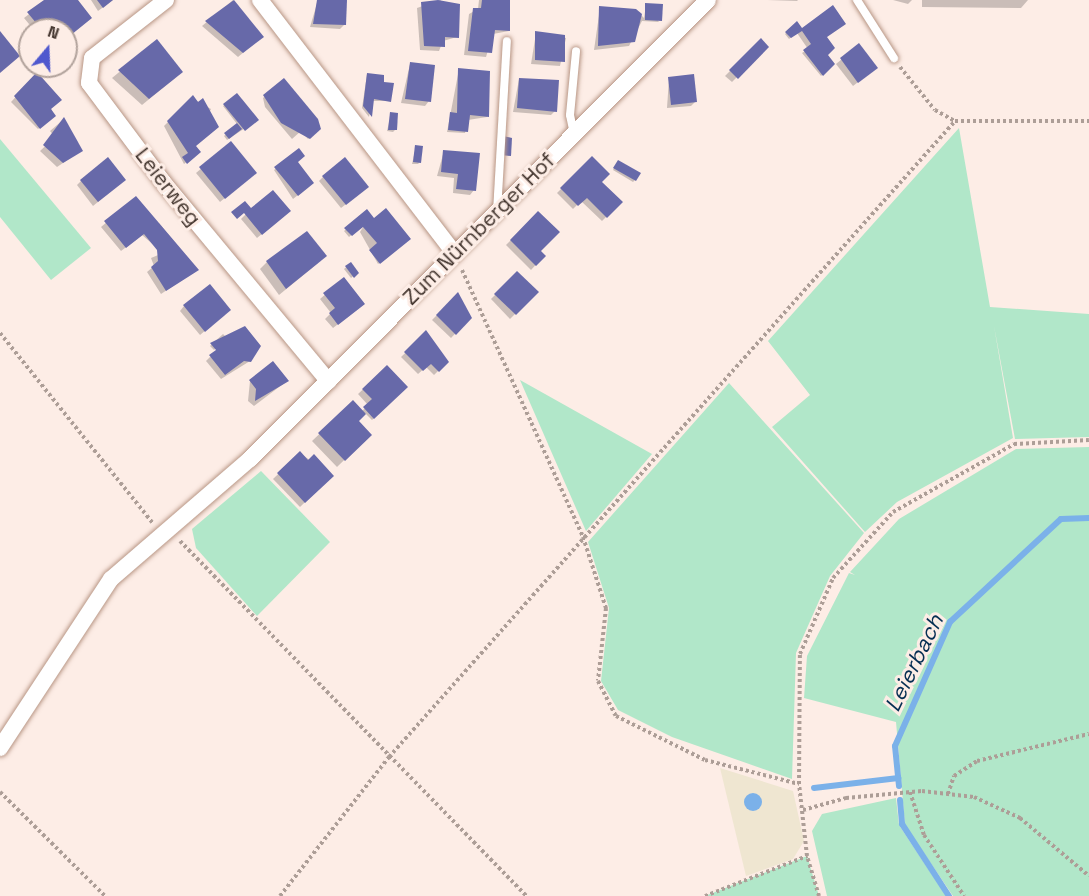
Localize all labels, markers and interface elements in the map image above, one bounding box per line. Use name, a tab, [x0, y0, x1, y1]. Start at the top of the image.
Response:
north arrow	[18, 18, 78, 78]
text: N	[45, 21, 62, 44]
street label: Leierweg	[130, 143, 206, 231]
street label: Zum Nürnberger Hof	[398, 148, 560, 310]
water label: Leierbach	[879, 610, 949, 716]

